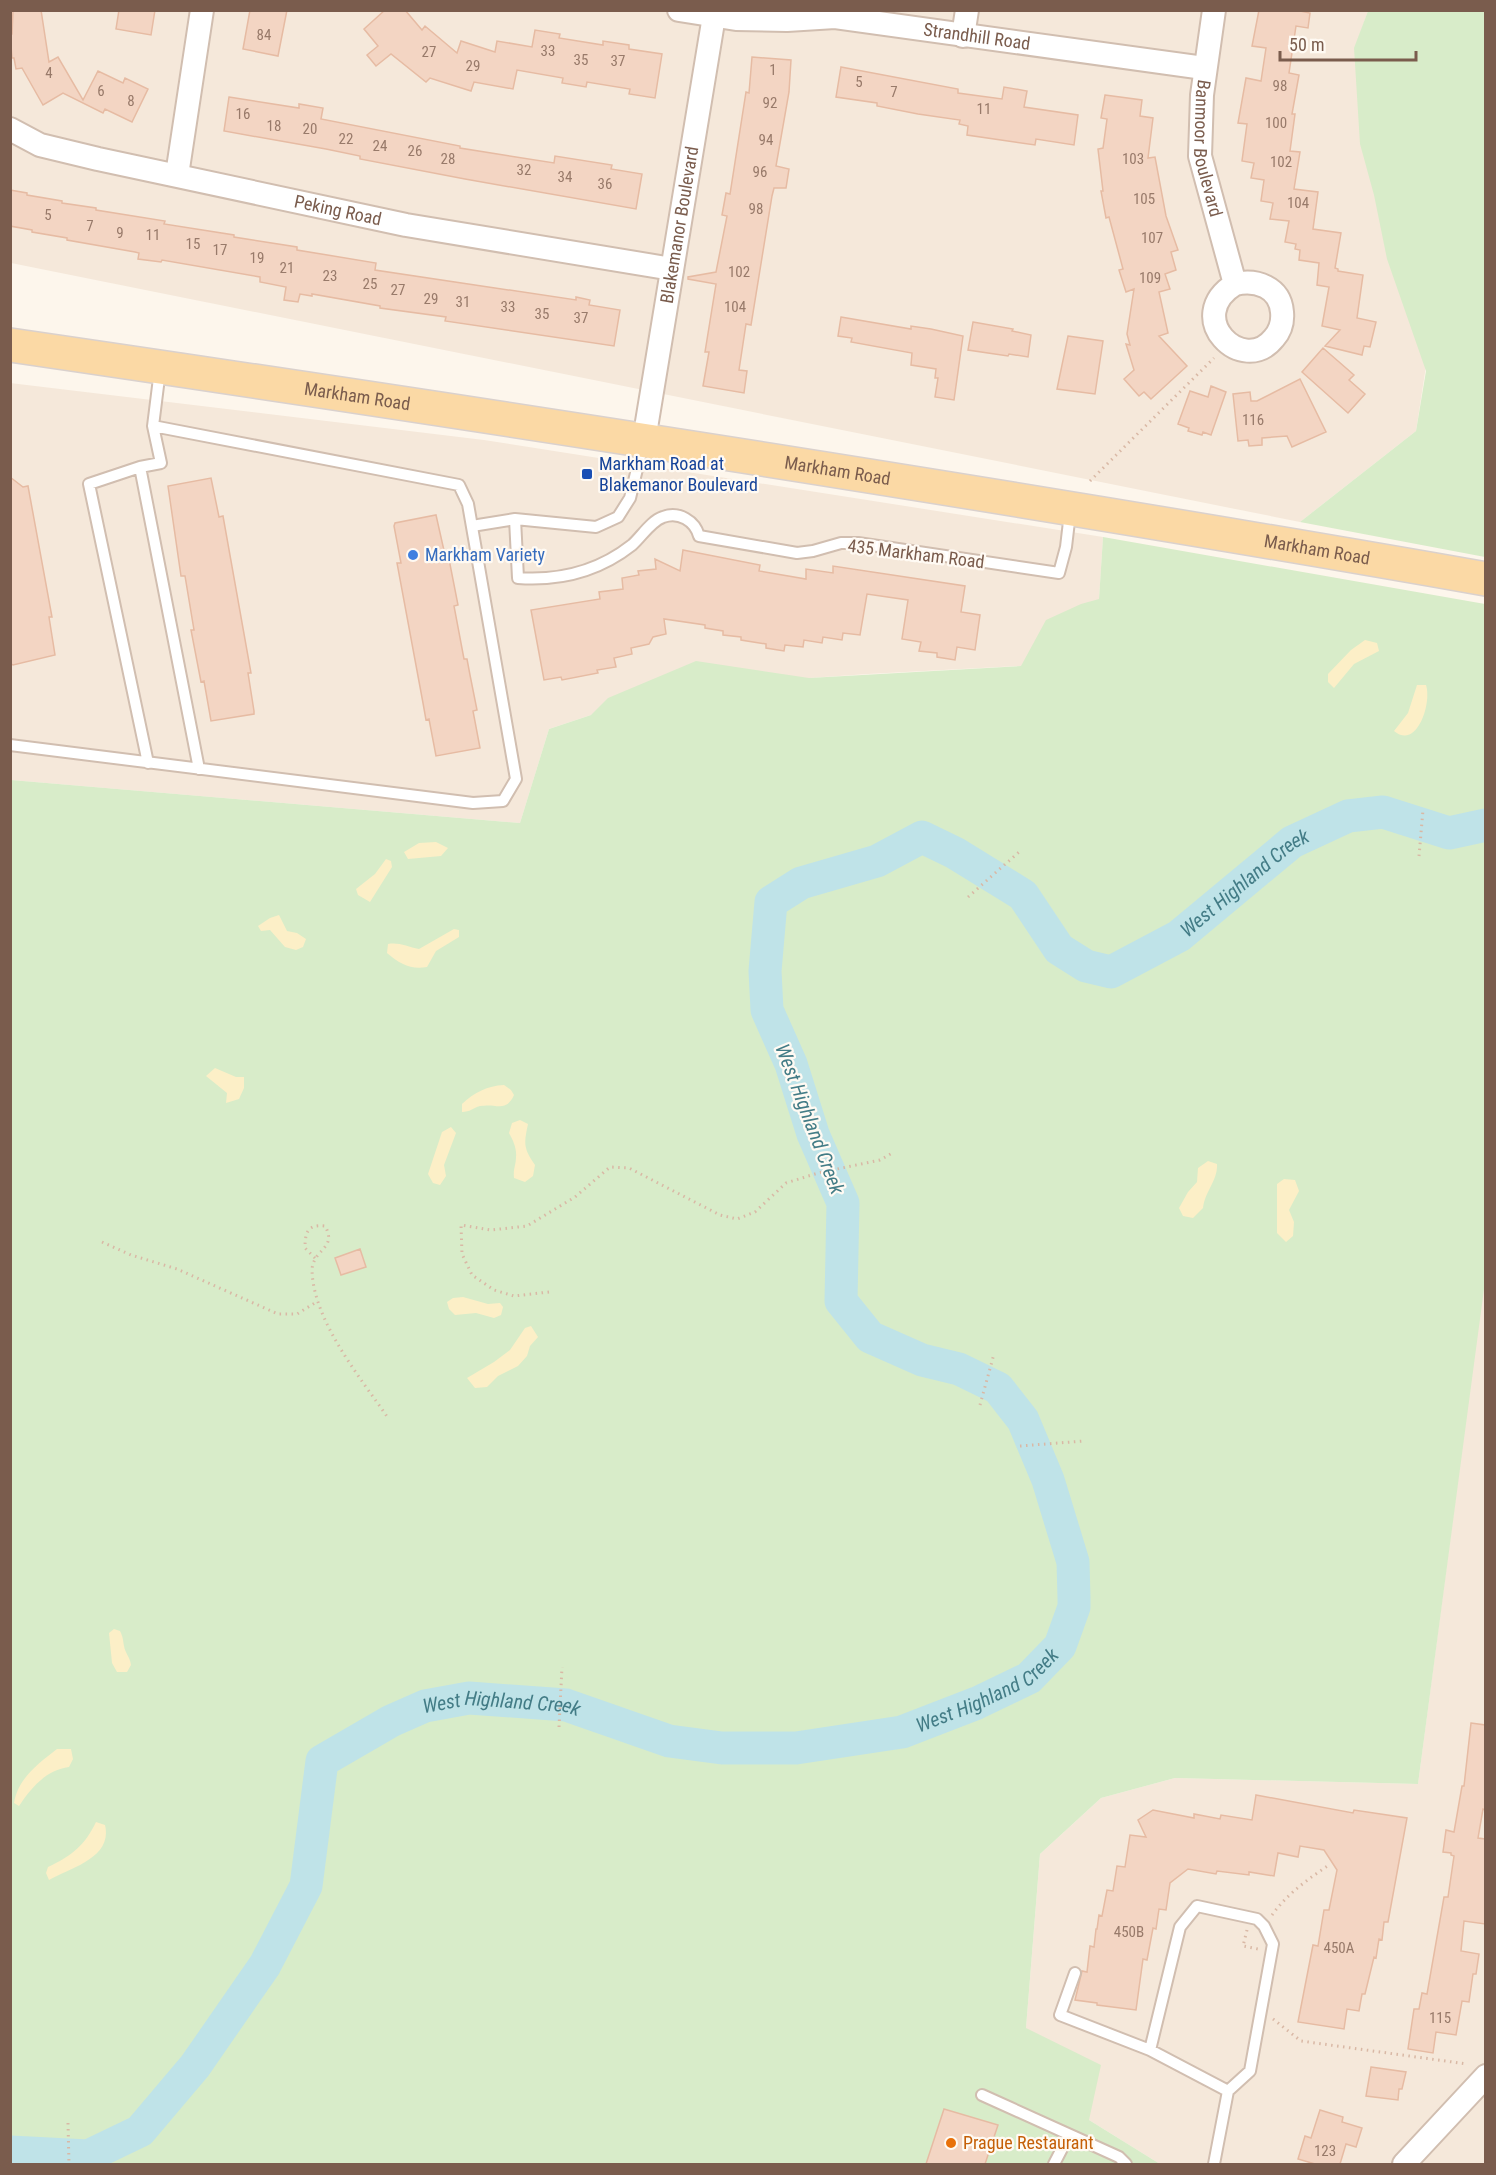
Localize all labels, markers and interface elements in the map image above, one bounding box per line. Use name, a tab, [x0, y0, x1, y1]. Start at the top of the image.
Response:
street label: Strandhill Road	[922, 18, 1032, 54]
scale bar	[1280, 24, 1416, 62]
house number: 84	[257, 26, 271, 44]
text: 50 m	[1289, 34, 1324, 55]
house number: 33	[541, 42, 555, 60]
house number: 27	[422, 43, 436, 61]
house number: 35	[574, 51, 588, 69]
house number: 37	[611, 52, 625, 70]
house number: 29	[466, 57, 480, 75]
house number: 1	[769, 61, 777, 79]
house number: 4	[45, 64, 53, 82]
house number: 5	[855, 73, 863, 91]
house number: 98	[1273, 77, 1287, 95]
street label: Banmoor Boulevard	[1190, 78, 1227, 219]
house number: 6	[97, 82, 105, 100]
house number: 7	[890, 83, 898, 101]
house number: 8	[127, 92, 135, 110]
house number: 92	[763, 94, 777, 112]
house number: 11	[977, 100, 991, 118]
house number: 16	[236, 105, 250, 123]
house number: 100	[1265, 114, 1287, 132]
house number: 18	[267, 117, 281, 135]
house number: 20	[303, 120, 317, 138]
house number: 22	[339, 130, 353, 148]
house number: 94	[759, 131, 773, 149]
house number: 24	[373, 137, 387, 155]
house number: 26	[408, 142, 422, 160]
street label: Blakemanor Boulevard	[656, 145, 702, 305]
house number: 28	[441, 150, 455, 168]
house number: 103	[1122, 150, 1144, 168]
house number: 102	[1270, 153, 1292, 171]
house number: 32	[517, 161, 531, 179]
house number: 96	[753, 163, 767, 181]
house number: 34	[558, 168, 572, 186]
house number: 36	[598, 175, 612, 193]
street label: Peking Road	[293, 190, 383, 229]
house number: 105	[1133, 190, 1155, 208]
house number: 104	[1287, 194, 1309, 212]
house number: 98	[749, 200, 763, 218]
house number: 5	[44, 206, 52, 224]
house number: 7	[86, 217, 94, 235]
house number: 9	[116, 224, 124, 242]
house number: 11	[146, 226, 160, 244]
house number: 107	[1141, 229, 1163, 247]
house number: 15	[186, 235, 200, 253]
house number: 17	[213, 241, 227, 259]
house number: 19	[250, 249, 264, 267]
house number: 21	[280, 259, 294, 277]
house number: 102	[728, 263, 750, 281]
house number: 23	[323, 267, 337, 285]
house number: 109	[1139, 269, 1161, 287]
house number: 25	[363, 275, 377, 293]
house number: 27	[391, 281, 405, 299]
house number: 29	[424, 290, 438, 308]
house number: 31	[456, 293, 470, 311]
house number: 33	[501, 298, 515, 316]
house number: 104	[724, 298, 746, 316]
house number: 35	[535, 305, 549, 323]
house number: 37	[574, 309, 588, 327]
street label: Markham Road	[303, 378, 412, 414]
house number: 116	[1242, 411, 1264, 429]
street label: Markham Road	[783, 452, 892, 489]
place label: Markham Road at Blakemanor Boulevard	[599, 453, 758, 495]
marker: Markham Road at Blakemanor Boulevard	[580, 467, 594, 481]
street label: Markham Road	[1263, 530, 1372, 569]
street label: 435 Markham Road	[846, 535, 986, 572]
place label: Markham Variety	[425, 544, 546, 565]
marker: Markham Variety	[406, 548, 420, 562]
water label: West Highland Creek	[1175, 823, 1314, 942]
water label: West Highland Creek	[770, 1040, 850, 1199]
water label: West Highland Creek	[912, 1642, 1064, 1737]
water label: West Highland Creek	[421, 1686, 585, 1722]
house number: 450B	[1114, 1923, 1144, 1941]
house number: 450A	[1324, 1939, 1355, 1957]
house number: 115	[1429, 2009, 1451, 2027]
place label: Prague Restaurant	[963, 2132, 1094, 2153]
marker: Prague Restaurant	[944, 2136, 958, 2150]
house number: 123	[1314, 2142, 1336, 2160]

